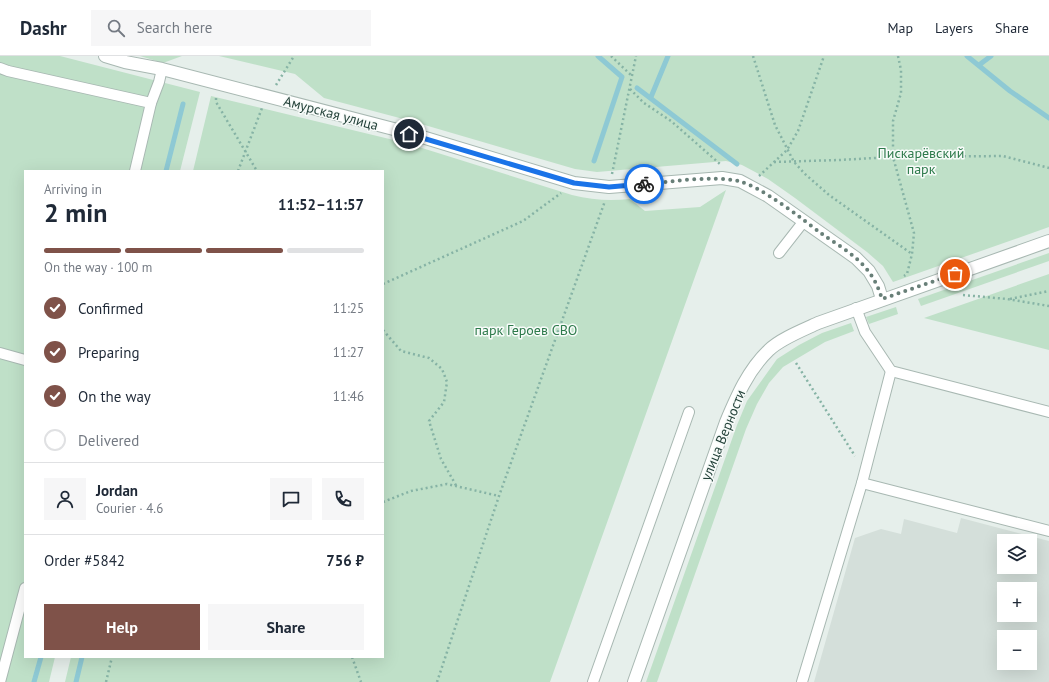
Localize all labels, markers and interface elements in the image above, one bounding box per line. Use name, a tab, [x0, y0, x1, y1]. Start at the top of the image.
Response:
search box	[91, 10, 371, 46]
text: Dashr	[20, 16, 67, 40]
icon: search	[105, 17, 127, 39]
text: Search here	[137, 18, 212, 37]
text: Map	[887, 19, 913, 37]
text: Layers	[935, 19, 973, 37]
text: Share	[995, 19, 1029, 37]
street label: Амурская улица	[282, 92, 380, 134]
pin	[392, 117, 426, 151]
icon: home	[398, 123, 420, 145]
park label: Пискарёвский парк	[878, 144, 964, 178]
courier	[624, 164, 664, 204]
icon: bike	[633, 173, 655, 195]
text: Arriving in	[44, 181, 102, 198]
text: 11:52–11:57	[278, 195, 364, 214]
text: 2 min	[44, 196, 107, 229]
pin	[938, 257, 972, 291]
text: On the way · 100 m	[44, 259, 152, 276]
icon: bag	[944, 263, 966, 285]
icon: check	[44, 297, 66, 319]
text: Confirmed	[78, 299, 143, 318]
text: 11:25	[333, 300, 364, 317]
park label: парк Героев СВО	[475, 321, 577, 339]
icon: check	[44, 341, 66, 363]
text: Preparing	[78, 343, 140, 362]
text: 11:27	[333, 344, 364, 361]
icon: check	[44, 385, 66, 407]
text: On the way	[78, 387, 151, 406]
street label: улица Верности	[697, 387, 749, 483]
text: 11:46	[333, 388, 364, 405]
text: Delivered	[78, 431, 139, 450]
button: person	[44, 478, 86, 520]
button: chat	[270, 478, 312, 520]
button: phone	[322, 478, 364, 520]
text: Jordan	[96, 481, 138, 500]
text: Courier · 4.6	[96, 500, 163, 517]
map controls	[997, 534, 1037, 670]
button: layers	[997, 534, 1037, 574]
text: Order #5842	[44, 551, 125, 570]
text: 756 ₽	[326, 551, 364, 570]
button: +	[997, 582, 1037, 622]
button: Help	[44, 604, 200, 650]
button: Share	[208, 604, 364, 650]
button: −	[997, 630, 1037, 670]

